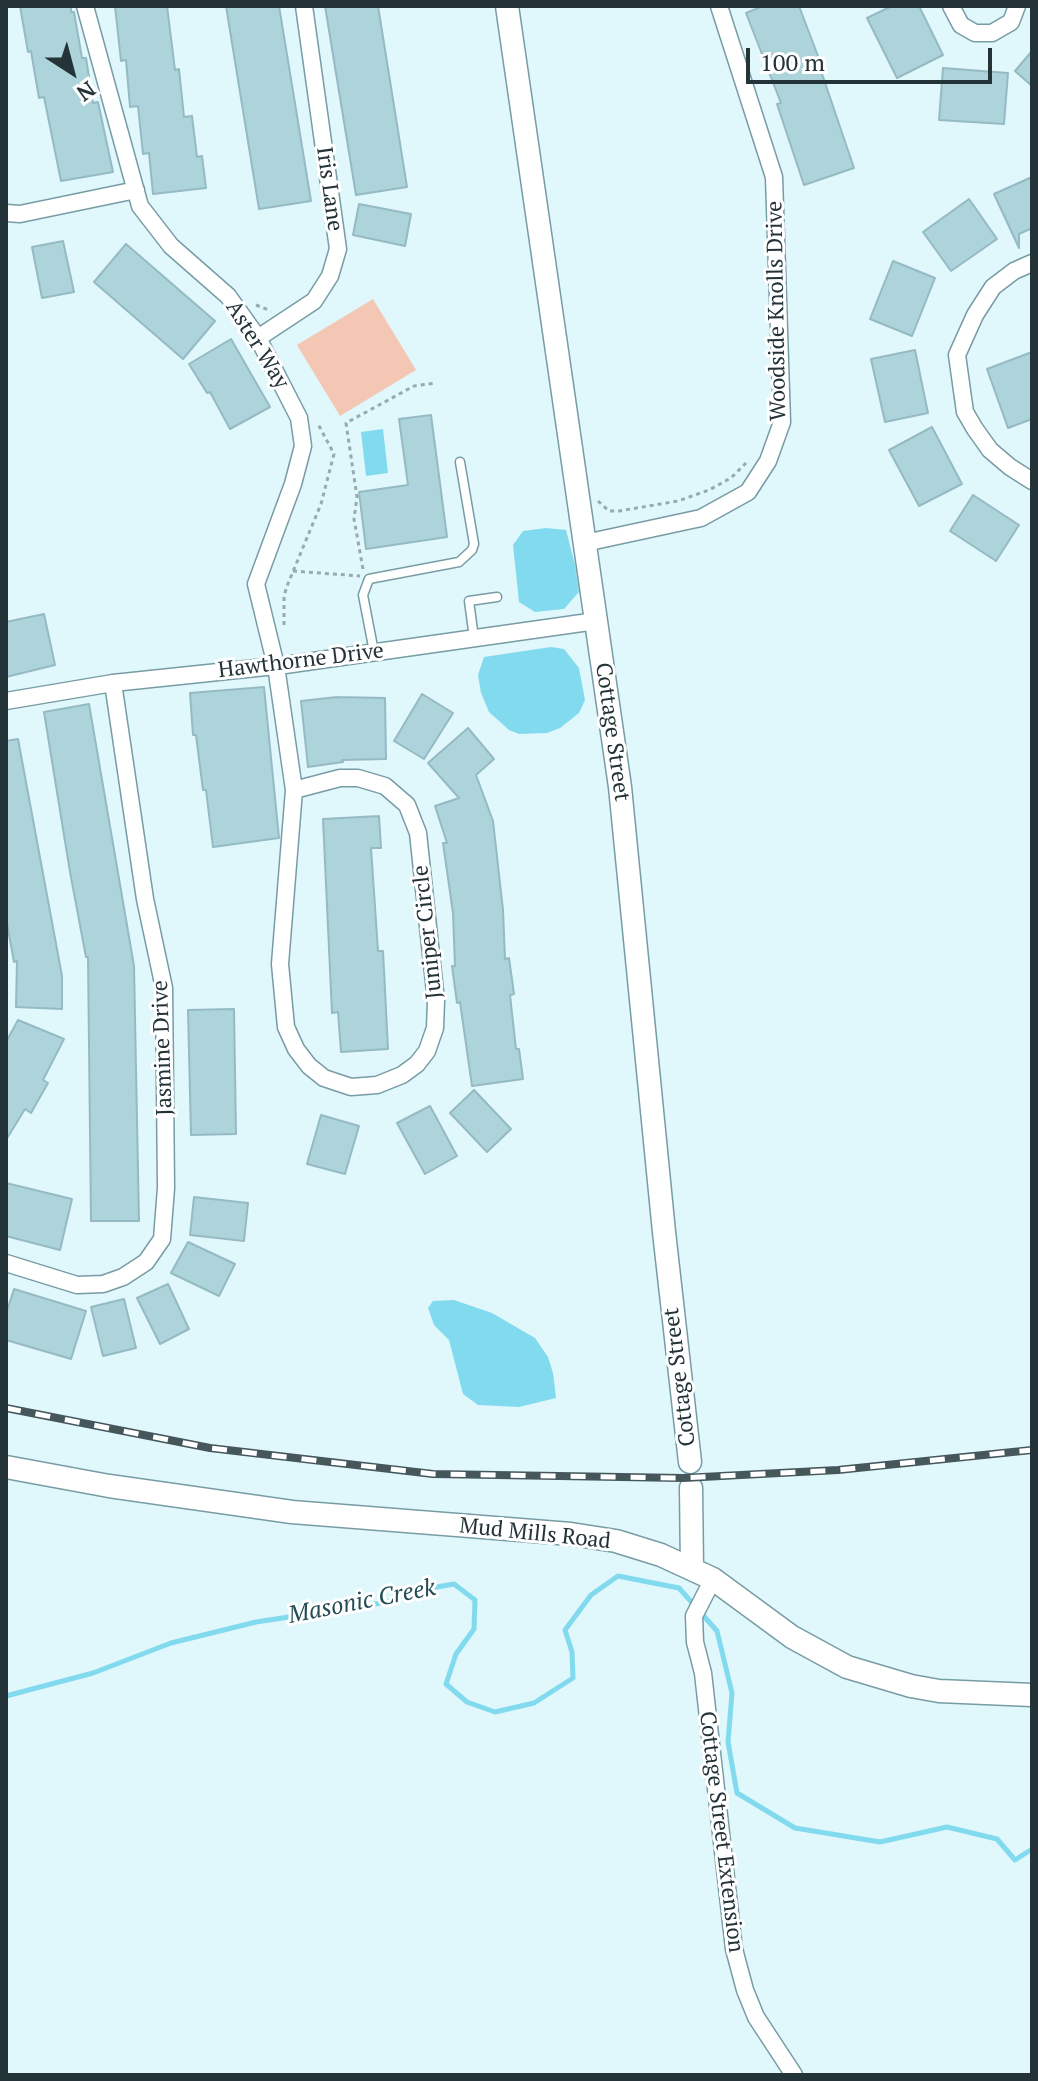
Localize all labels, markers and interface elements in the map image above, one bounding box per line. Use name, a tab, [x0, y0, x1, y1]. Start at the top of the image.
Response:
north arrow	[32, 32, 112, 112]
scale bar	[750, 32, 996, 82]
text: 100 m	[760, 46, 825, 78]
text: N	[71, 75, 102, 108]
street label: Iris Lane	[310, 145, 348, 233]
street label: Woodside Knolls Drive	[762, 201, 792, 421]
street label: Aster Way	[220, 296, 294, 394]
street label: Hawthorne Drive	[217, 638, 385, 684]
street label: Cottage Street	[589, 661, 635, 803]
street label: Juniper Circle	[408, 864, 448, 1000]
street label: Jasmine Drive	[147, 980, 179, 1116]
street label: Cottage Street	[658, 1306, 702, 1448]
street label: Mud Mills Road	[458, 1513, 612, 1555]
water label: Masonic Creek	[286, 1574, 438, 1630]
street label: Cottage Street Extension	[693, 1710, 749, 1954]

